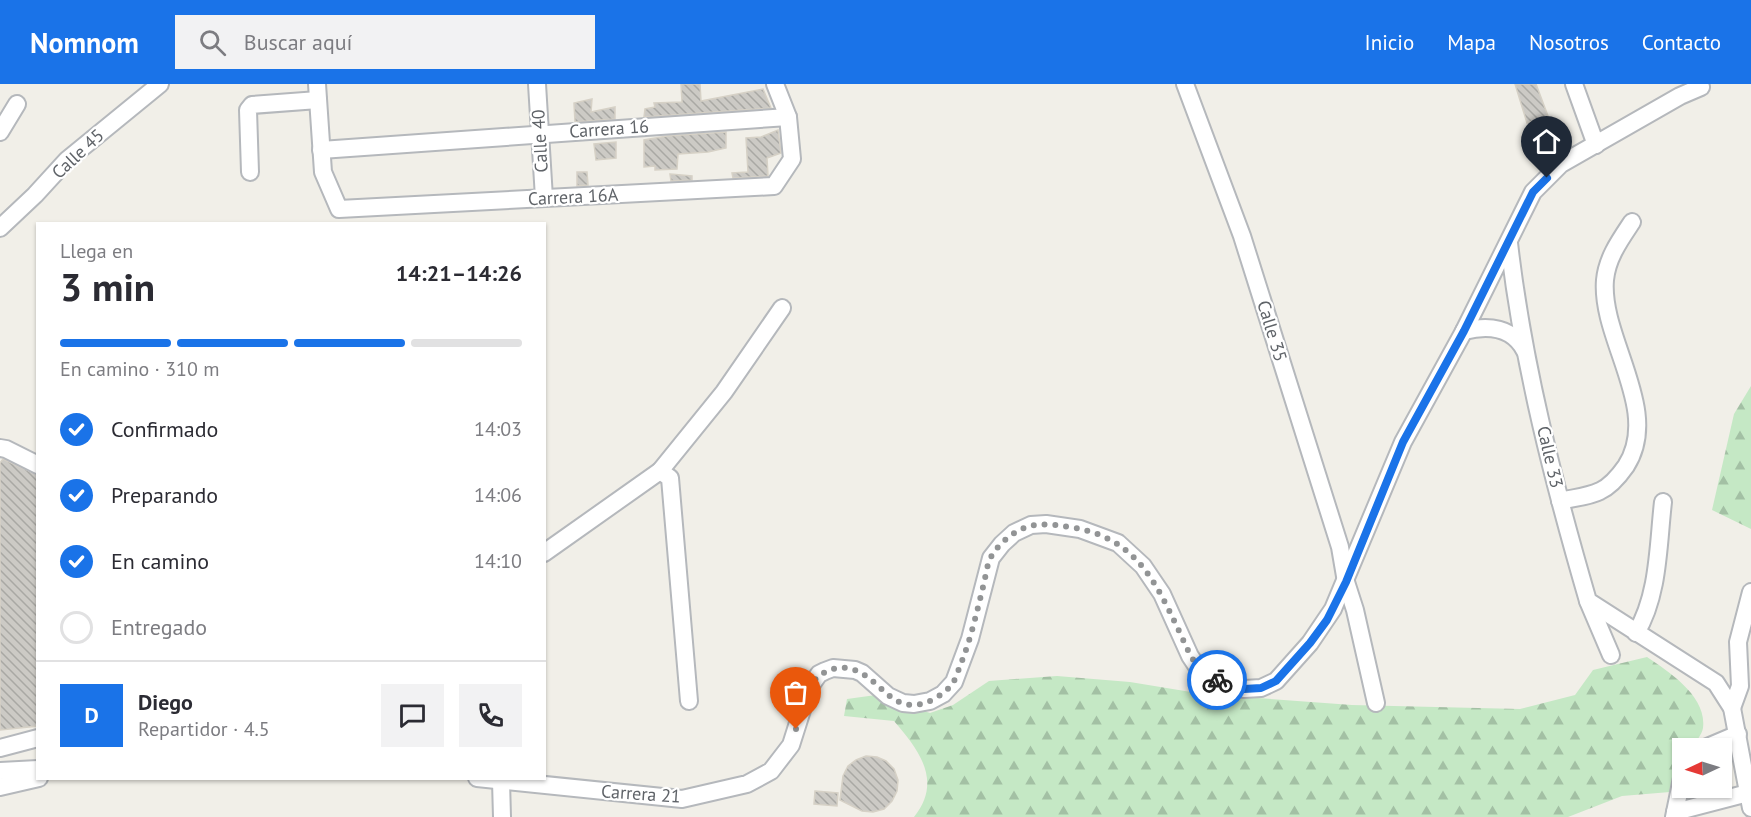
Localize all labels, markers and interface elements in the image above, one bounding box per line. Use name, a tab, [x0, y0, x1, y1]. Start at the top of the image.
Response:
search box	[175, 15, 595, 69]
text: Nomnom	[30, 24, 139, 61]
icon: search	[196, 26, 229, 59]
text: Buscar aquí	[244, 28, 352, 56]
text: Inicio	[1365, 29, 1414, 56]
text: Mapa	[1447, 29, 1496, 56]
text: Nosotros	[1529, 29, 1609, 56]
text: Contacto	[1642, 29, 1721, 56]
street label: Calle 40	[526, 109, 553, 173]
street label: Carrera 16	[568, 114, 650, 143]
pin	[1521, 116, 1572, 178]
street label: Calle 45	[47, 124, 109, 184]
icon: home	[1530, 125, 1563, 158]
street label: Carrera 16A	[527, 183, 619, 210]
text: Llega en	[60, 238, 133, 264]
text: 14:21–14:26	[396, 259, 522, 287]
text: 3 min	[60, 261, 155, 312]
street label: Calle 35	[1252, 297, 1293, 364]
text: En camino · 310 m	[60, 356, 220, 382]
icon: check	[60, 413, 93, 446]
text: Confirmado	[111, 415, 218, 443]
text: 14:03	[474, 416, 522, 442]
street label: Calle 33	[1532, 424, 1569, 490]
icon: check	[60, 479, 93, 512]
text: Preparando	[111, 481, 218, 509]
text: 14:06	[474, 482, 522, 508]
icon: check	[60, 545, 93, 578]
text: En camino	[111, 547, 209, 575]
text: 14:10	[474, 548, 522, 574]
text: Entregado	[111, 613, 207, 641]
courier	[1187, 650, 1247, 710]
icon: bike	[1201, 664, 1234, 697]
pin	[770, 667, 821, 729]
icon: bag	[779, 676, 812, 709]
button: chat	[381, 684, 444, 747]
button: phone	[459, 684, 522, 747]
text: Diego	[138, 688, 193, 716]
text: D	[84, 701, 99, 729]
text: Repartidor · 4.5	[138, 716, 270, 742]
north arrow	[1672, 738, 1732, 798]
map controls	[1672, 738, 1732, 798]
street label: Carrera 21	[600, 779, 682, 808]

